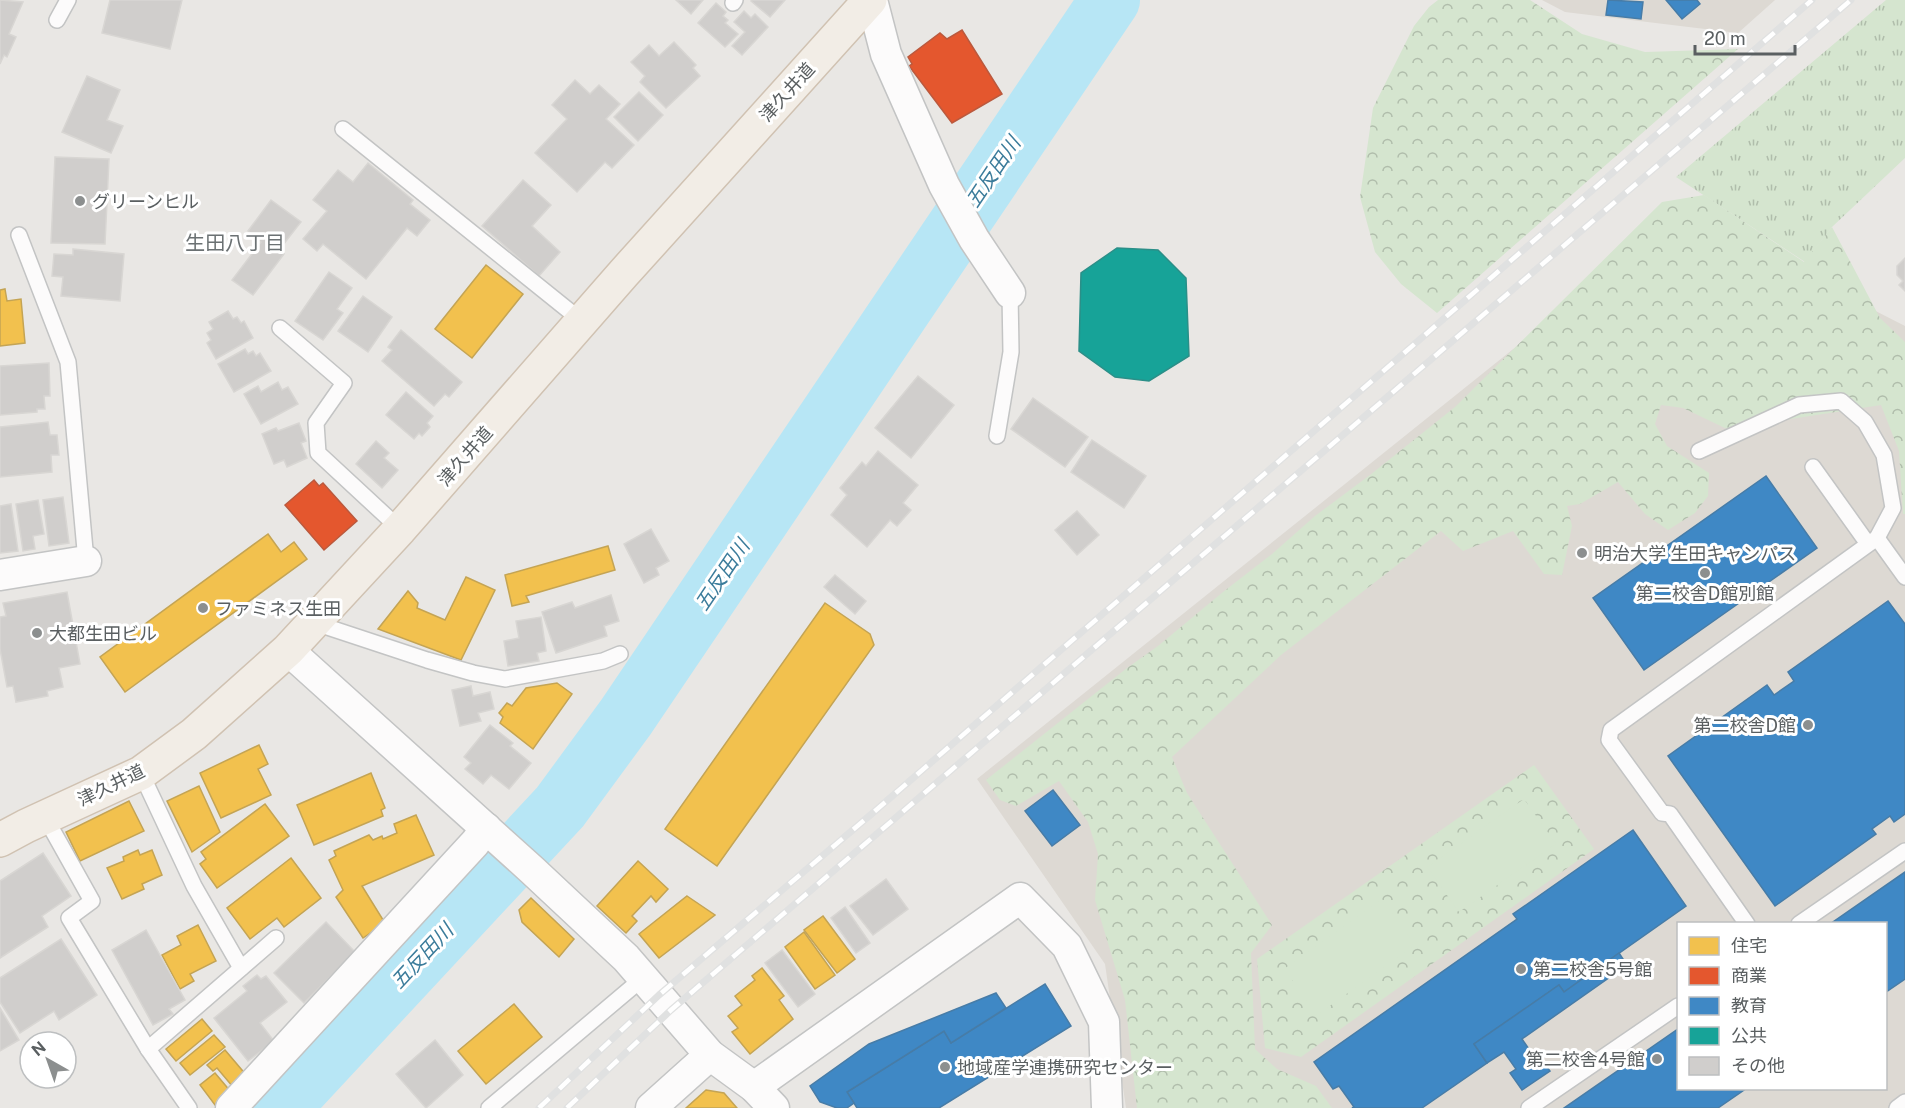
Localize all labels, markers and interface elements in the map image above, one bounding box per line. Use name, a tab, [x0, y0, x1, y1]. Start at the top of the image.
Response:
scale bar	[1695, 18, 1796, 56]
text: 20 m	[1704, 28, 1746, 49]
street label: 津久井道	[755, 58, 819, 126]
water label: 五反田川	[961, 130, 1026, 212]
place label: グリーンヒル	[92, 191, 199, 212]
marker: グリーンヒル	[73, 194, 87, 208]
district label: 生田八丁目	[185, 231, 285, 255]
street label: 津久井道	[433, 422, 497, 490]
water label: 五反田川	[690, 533, 755, 615]
place label: 明治大学 生田キャンパス	[1594, 543, 1796, 564]
marker: 明治大学 生田キャンパス	[1575, 546, 1589, 560]
marker: 第二校舎D館別館	[1698, 566, 1712, 580]
place label: 第二校舎D館別館	[1636, 583, 1774, 604]
place label: ファミネス生田	[215, 598, 341, 619]
marker: ファミネス生田	[196, 601, 210, 615]
place label: 大都生田ビル	[49, 623, 157, 644]
marker: 大都生田ビル	[30, 626, 44, 640]
place label: 第二校舎D館	[1694, 715, 1796, 736]
marker: 第二校舎D館	[1801, 718, 1815, 732]
street label: 津久井道	[74, 760, 148, 810]
water label: 五反田川	[386, 917, 459, 993]
legend	[1677, 922, 1887, 1090]
text: 住宅	[1731, 935, 1767, 956]
place label: 第二校舎5号館	[1533, 959, 1653, 980]
marker: 第二校舎5号館	[1514, 962, 1528, 976]
text: 商業	[1731, 965, 1767, 986]
text: 教育	[1731, 995, 1767, 1016]
text: 公共	[1731, 1025, 1767, 1046]
north arrow	[18, 1030, 78, 1090]
text: N	[28, 1038, 50, 1060]
place label: 第二校舎4号館	[1526, 1049, 1645, 1070]
marker: 第二校舎4号館	[1650, 1052, 1664, 1066]
text: その他	[1731, 1055, 1785, 1076]
place label: 地域産学連携研究センター	[957, 1057, 1173, 1078]
marker: 地域産学連携研究センター	[938, 1060, 952, 1074]

